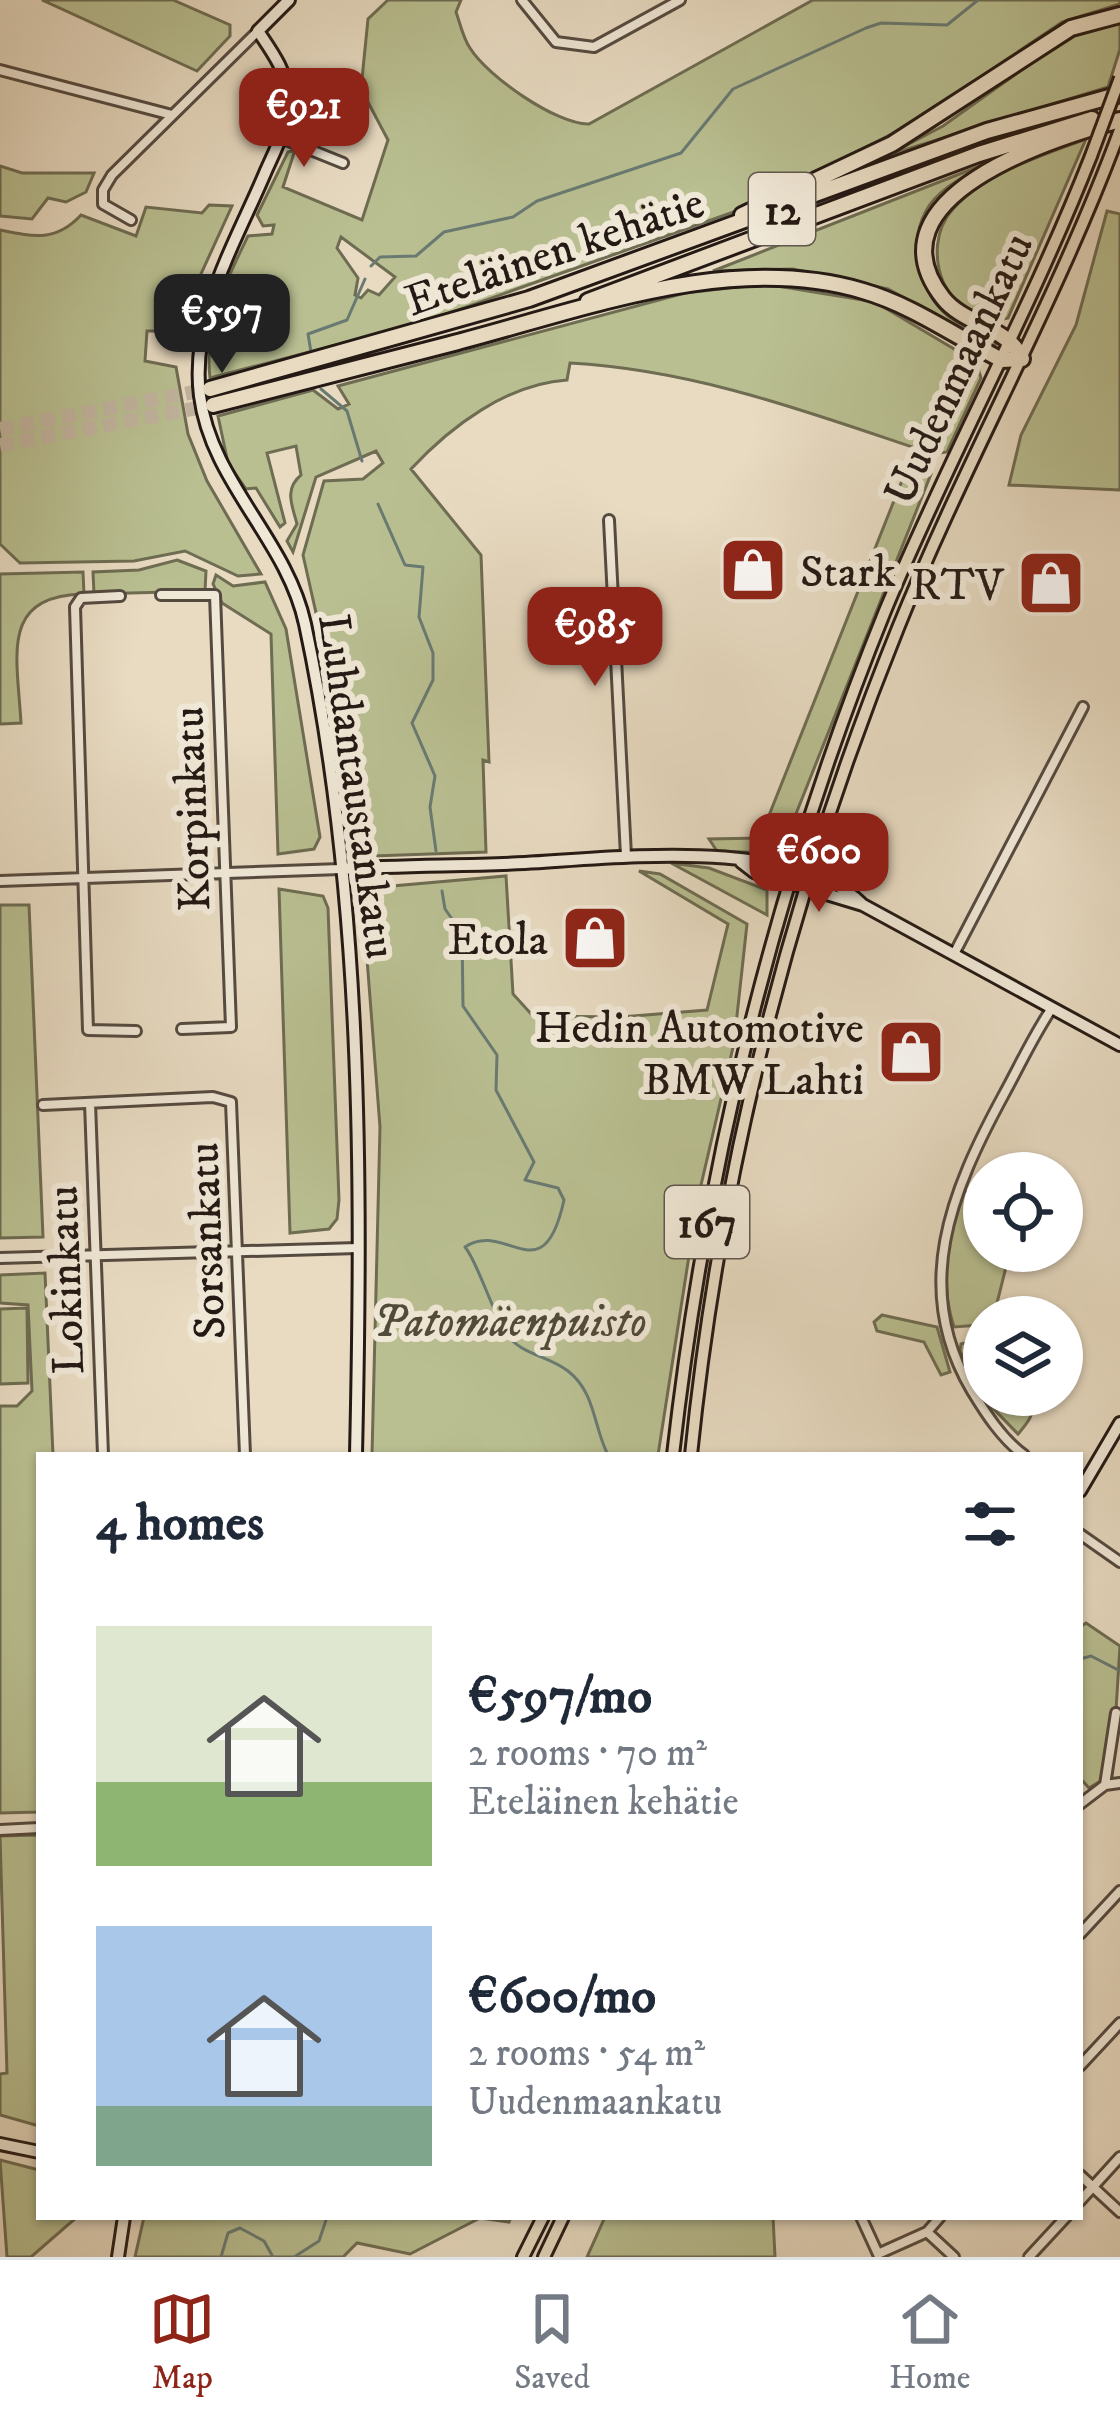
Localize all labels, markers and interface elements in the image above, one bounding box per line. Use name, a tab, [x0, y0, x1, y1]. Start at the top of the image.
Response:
pin: €921	[233, 68, 375, 170]
text: €921	[266, 82, 342, 131]
road number: 12	[749, 173, 815, 245]
street label: Eteläinen kehätie	[398, 176, 712, 330]
street label: Uudenmaankatu	[872, 224, 1047, 514]
pin: €597	[151, 274, 293, 376]
text: €597	[181, 288, 263, 337]
shop icon: Stark	[718, 535, 788, 605]
place label: Stark	[800, 545, 896, 601]
shop icon: RTV	[1016, 548, 1086, 618]
place label: RTV	[911, 558, 1005, 614]
pin: €985	[524, 587, 666, 689]
text: €985	[554, 601, 636, 650]
street label: Luhdantaustankatu	[304, 611, 408, 962]
street label: Korpinkatu	[161, 706, 225, 912]
pin: €600	[748, 813, 890, 915]
text: €600	[776, 827, 862, 876]
shop icon: Etola	[560, 903, 630, 973]
place label: Etola	[447, 913, 548, 969]
place label: Hedin Automotive BMW Lahti	[534, 1001, 864, 1109]
shop icon: Hedin Automotive BMW Lahti	[876, 1017, 946, 1087]
street label: Sorsankatu	[177, 1141, 239, 1340]
map controls	[963, 1152, 1083, 1416]
button: locate	[963, 1152, 1083, 1272]
street label: Lokinkatu	[36, 1184, 98, 1375]
road number: 167	[665, 1186, 749, 1258]
park label: Patomäenpuisto	[373, 1295, 647, 1351]
button: layers	[963, 1296, 1083, 1416]
icon: filters	[957, 1491, 1023, 1557]
text: 4 homes	[96, 1492, 264, 1556]
text: €597/mo	[468, 1665, 652, 1729]
icon: home	[192, 1674, 336, 1818]
text: 2 rooms · 70 m²	[468, 1729, 707, 1778]
text: Eteläinen kehätie	[468, 1778, 739, 1827]
text: €600/mo	[468, 1965, 656, 2029]
icon: home	[192, 1974, 336, 2118]
text: 2 rooms · 54 m²	[468, 2029, 705, 2078]
text: Uudenmaankatu	[468, 2078, 722, 2127]
tab: Map	[149, 2286, 215, 2399]
tab: Saved	[514, 2286, 590, 2399]
tab: Home	[889, 2286, 971, 2399]

